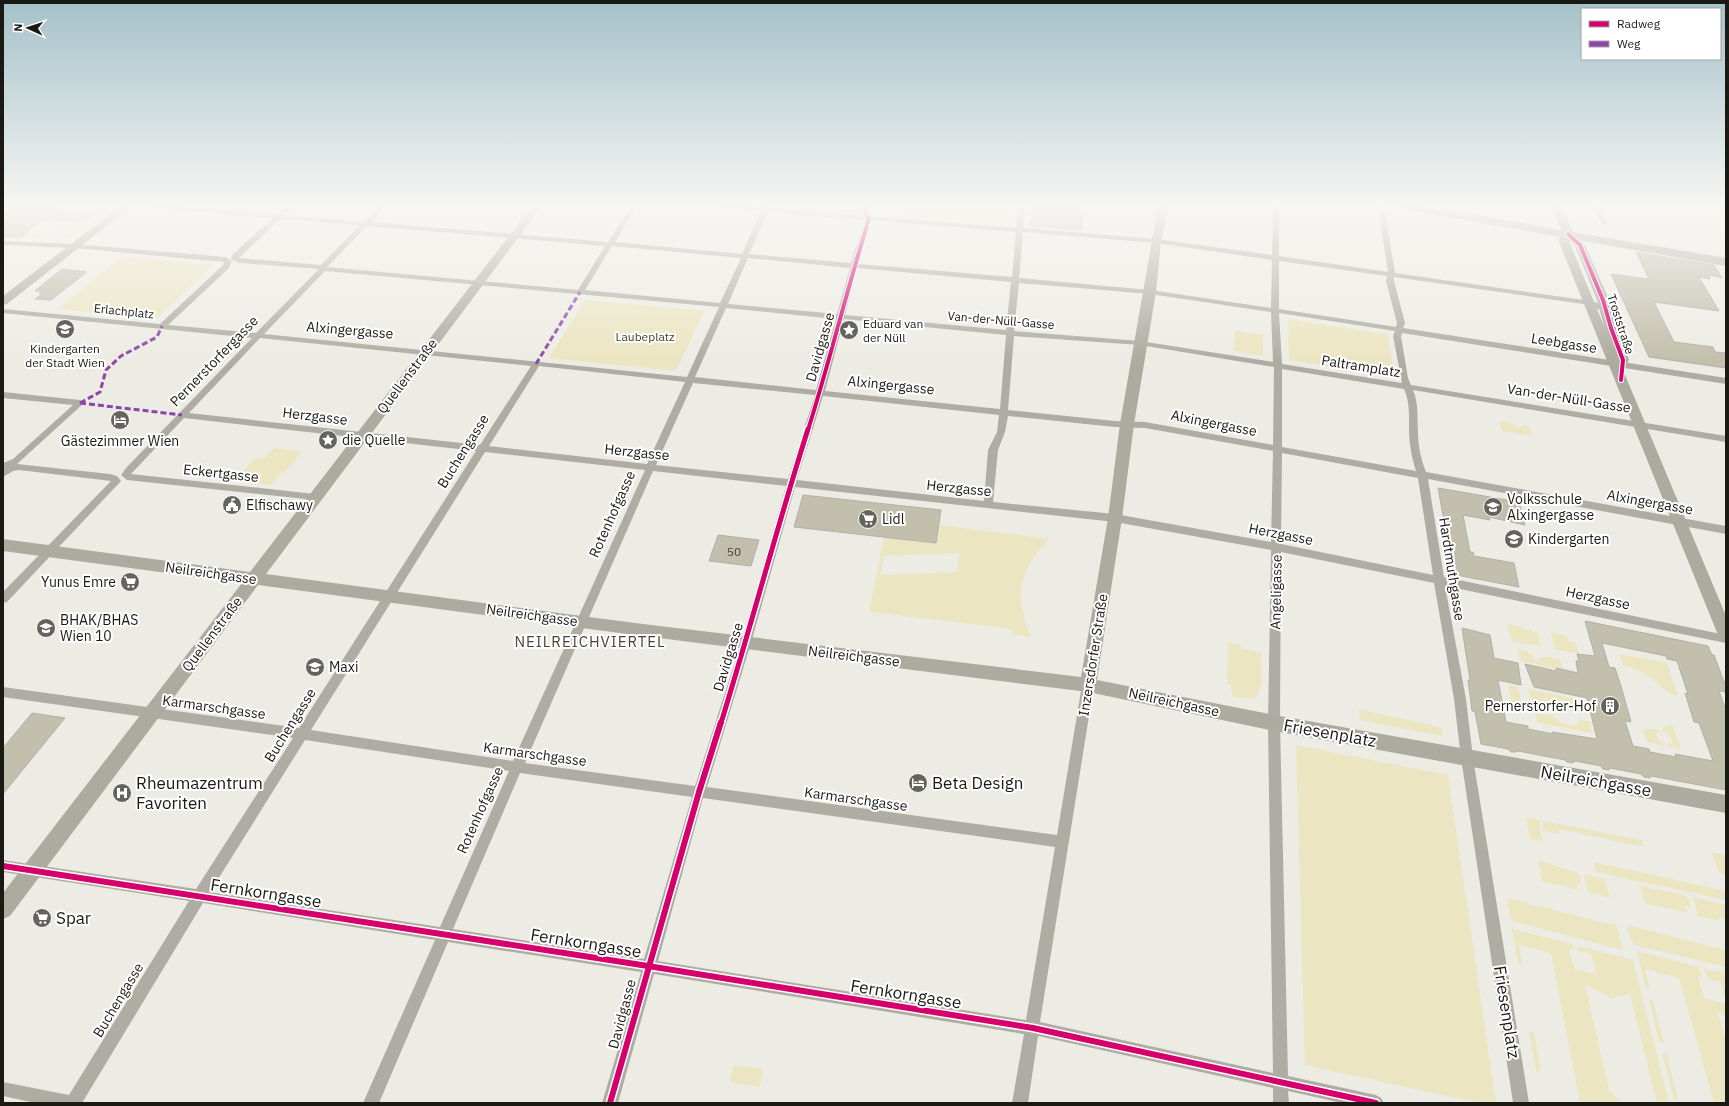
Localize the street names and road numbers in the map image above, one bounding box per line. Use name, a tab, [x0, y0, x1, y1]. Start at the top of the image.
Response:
street label: Troststraße	[1604, 292, 1638, 356]
street label: Erlachplatz	[93, 300, 155, 322]
street label: Van-der-Nüll-Gasse	[947, 308, 1055, 332]
street label: Davidgasse	[802, 310, 839, 384]
street label: Pernerstorfergasse	[166, 312, 262, 410]
street label: Alxingergasse	[306, 317, 395, 343]
street label: Leebgasse	[1530, 329, 1599, 357]
street label: Quellenstraße	[373, 335, 441, 417]
street label: Paltramplatz	[1320, 351, 1402, 381]
street label: Alxingergasse	[847, 371, 936, 399]
street label: Van-der-Nüll-Gasse	[1506, 379, 1632, 417]
street label: Herzgasse	[281, 403, 349, 429]
street label: Alxingergasse	[1169, 406, 1259, 440]
street label: Buchengasse	[433, 410, 493, 491]
street label: Herzgasse	[604, 440, 671, 464]
street label: Eckertgasse	[182, 460, 260, 486]
street label: Rotenhofgasse	[585, 467, 639, 560]
street label: Herzgasse	[926, 476, 993, 500]
street label: Alxingergasse	[1605, 486, 1695, 518]
street label: Hardtmuthgasse	[1435, 516, 1469, 622]
street label: Herzgasse	[1247, 519, 1315, 549]
street label: Angeligasse	[1266, 554, 1286, 630]
street label: Neilreichgasse	[164, 558, 258, 588]
street label: Herzgasse	[1564, 582, 1632, 614]
street label: Inzersdorfer Straße	[1074, 592, 1112, 717]
street label: Quellenstraße	[178, 593, 246, 675]
street label: Neilreichgasse	[485, 600, 579, 630]
street label: Davidgasse	[709, 620, 747, 694]
street label: Neilreichgasse	[807, 641, 901, 671]
street label: Buchengasse	[260, 684, 320, 765]
street label: Neilreichgasse	[1127, 684, 1221, 720]
street label: Karmarschgasse	[161, 691, 267, 723]
street label: Friesenplatz	[1282, 714, 1378, 752]
street label: Karmarschgasse	[482, 738, 588, 770]
street label: Neilreichgasse	[1539, 760, 1653, 802]
street label: Rotenhofgasse	[453, 763, 507, 856]
street label: Karmarschgasse	[803, 783, 909, 815]
street label: Fernkorngasse	[209, 873, 323, 913]
street label: Fernkorngasse	[529, 923, 643, 963]
street label: Buchengasse	[89, 959, 147, 1041]
street label: Friesenplatz	[1489, 964, 1525, 1060]
street label: Fernkorngasse	[849, 974, 963, 1014]
street label: Davidgasse	[604, 977, 640, 1051]

